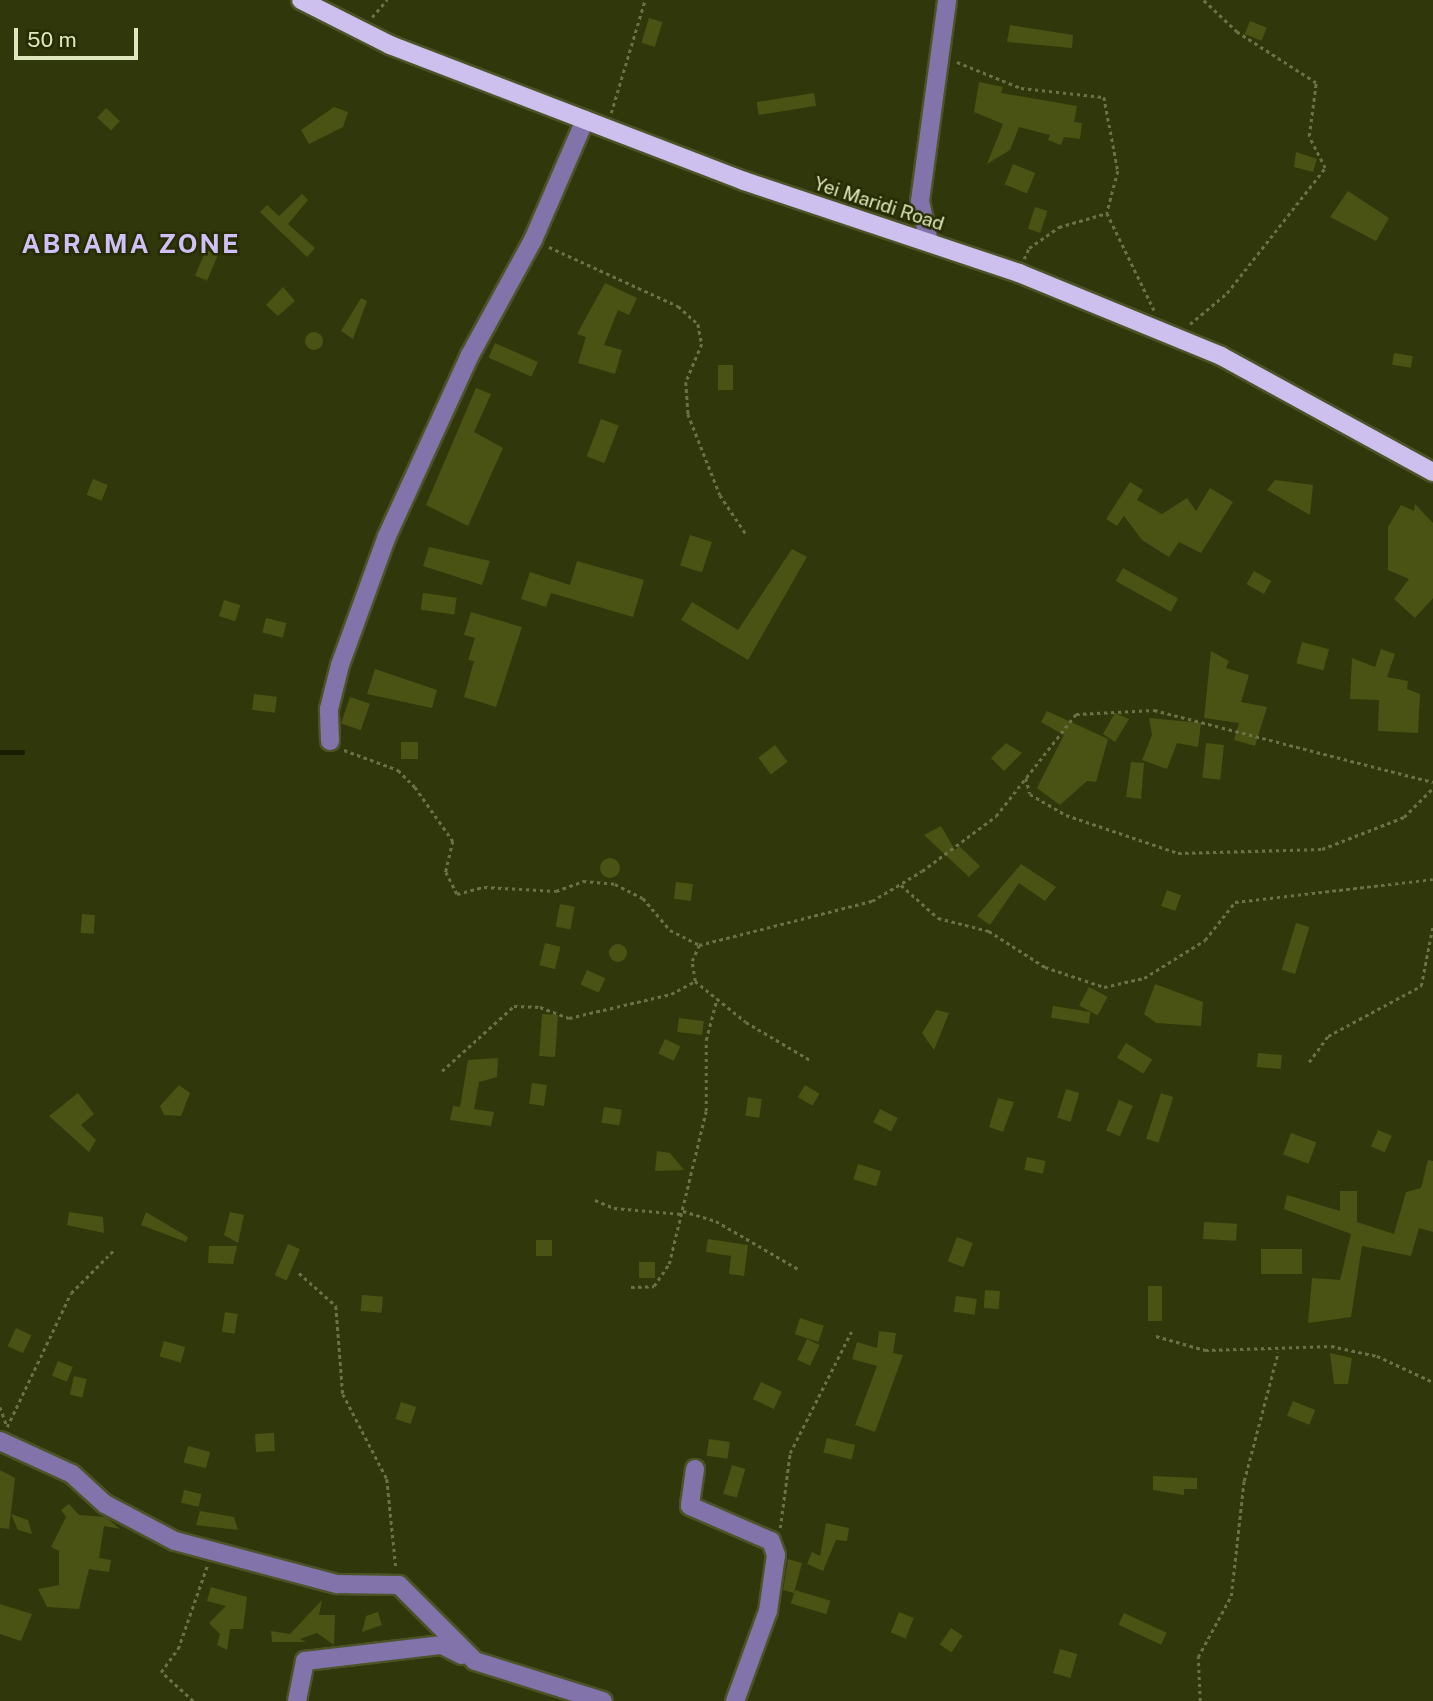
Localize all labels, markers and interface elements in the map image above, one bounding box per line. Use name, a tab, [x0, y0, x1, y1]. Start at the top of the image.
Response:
scale bar	[18, 14, 142, 58]
text: 50 m	[27, 27, 77, 52]
street label: Yei Maridi Road	[811, 172, 947, 236]
district label: ABRAMA ZONE	[23, 228, 239, 260]

